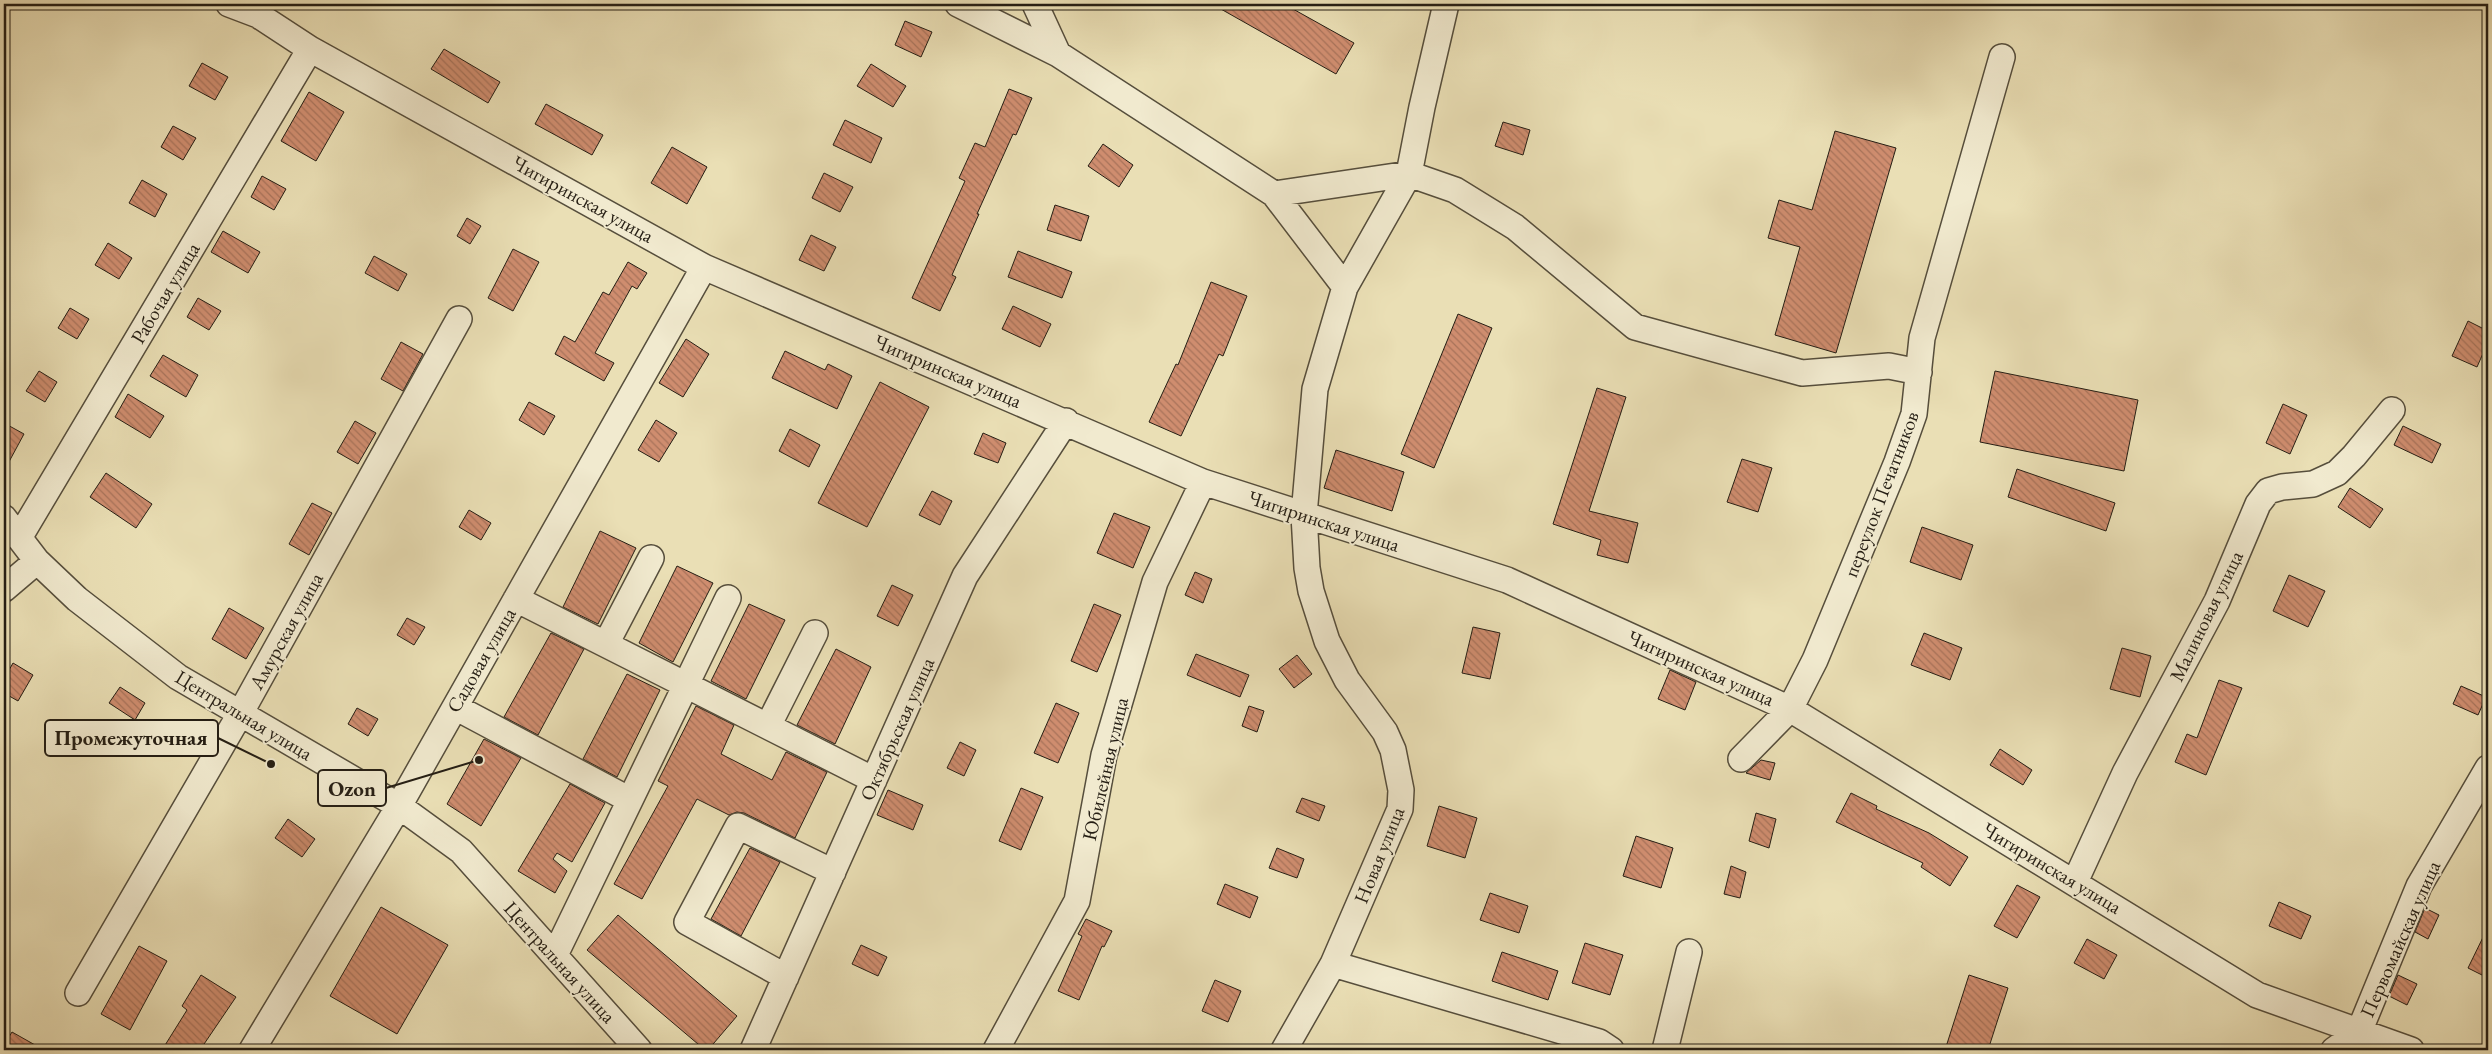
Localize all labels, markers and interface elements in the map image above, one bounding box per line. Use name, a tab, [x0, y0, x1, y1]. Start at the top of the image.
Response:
street label: Чигиринская улица	[508, 149, 658, 249]
street label: Рабочая улица	[125, 238, 205, 348]
street label: Чигиринская улица	[870, 328, 1026, 414]
street label: переулок Печатников	[1837, 407, 1925, 581]
street label: Чигиринская улица	[1245, 484, 1403, 558]
street label: Малиновая улица	[2163, 546, 2249, 686]
street label: Амурская улица	[243, 568, 329, 695]
street label: Садовая улица	[440, 603, 522, 717]
street label: Чигиринская улица	[1624, 624, 1778, 712]
street label: Октябрьская улица	[854, 653, 940, 805]
street label: Центральная улица	[171, 664, 317, 766]
street label: Юбилейная улица	[1076, 695, 1134, 843]
callout: Промежуточная	[45, 720, 218, 756]
text: Промежуточная	[55, 724, 207, 751]
callout: Ozon	[318, 770, 386, 806]
text: Ozon	[328, 775, 376, 802]
street label: Новая улица	[1348, 803, 1410, 907]
street label: Чигиринская улица	[1978, 816, 2126, 920]
street label: Первомайская улица	[2354, 857, 2446, 1021]
street label: Центральная улица	[498, 896, 622, 1028]

